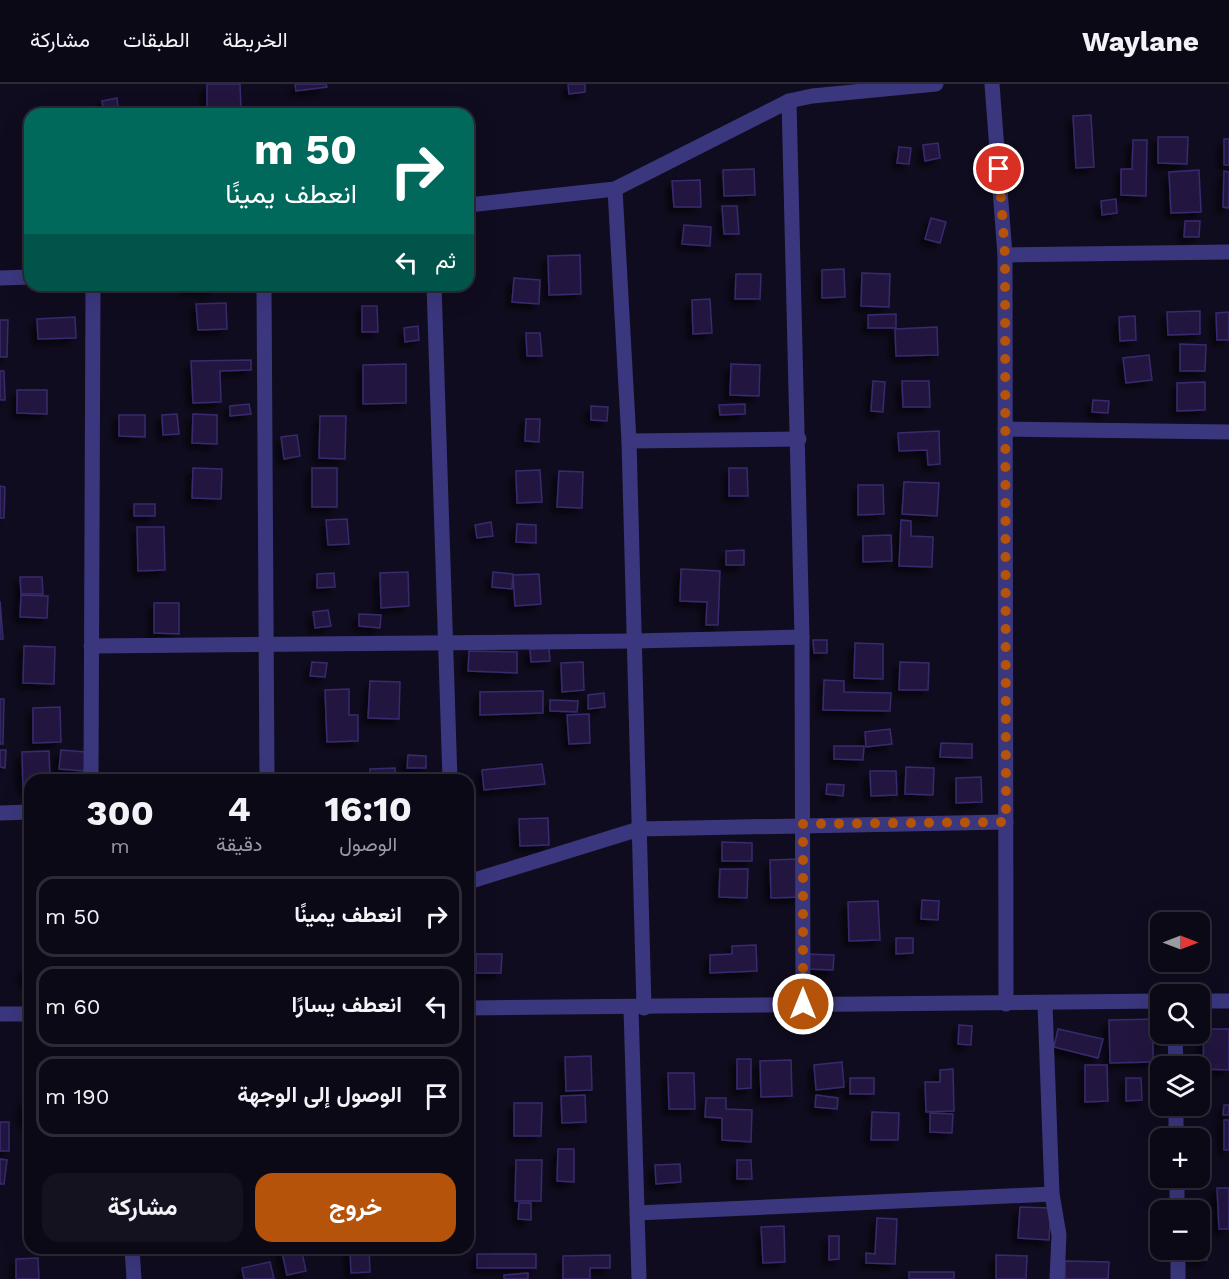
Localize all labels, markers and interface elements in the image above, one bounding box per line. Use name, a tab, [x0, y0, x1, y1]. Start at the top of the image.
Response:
text: Waylane	[1082, 25, 1199, 58]
text: مشاركة	[30, 27, 90, 52]
text: الطبقات	[123, 27, 190, 52]
text: الخريطة	[223, 27, 288, 52]
text: 50 m	[254, 125, 357, 174]
icon: right	[378, 132, 456, 210]
pin	[973, 143, 1024, 194]
icon: arrive	[982, 152, 1015, 185]
text: انعطف يمينًا	[225, 178, 357, 210]
icon: left	[390, 246, 423, 279]
text: ثم	[435, 248, 456, 273]
text: 4	[228, 788, 251, 830]
text: 16:10	[325, 788, 412, 830]
text: 300	[86, 792, 154, 834]
text: دقيقة	[216, 832, 262, 856]
text: الوصول	[339, 832, 397, 856]
text: m	[111, 834, 130, 858]
icon: right	[420, 900, 453, 933]
text: انعطف يمينًا	[294, 902, 402, 927]
text: 50 m	[45, 904, 100, 929]
north arrow	[1150, 912, 1210, 972]
map controls	[1150, 912, 1210, 1260]
position arrow	[771, 972, 835, 1036]
button: search	[1150, 984, 1210, 1044]
icon: left	[420, 990, 453, 1023]
text: انعطف يسارًا	[292, 992, 402, 1017]
text: 60 m	[45, 994, 101, 1019]
button: layers	[1150, 1056, 1210, 1116]
icon: arrive	[420, 1080, 453, 1113]
text: الوصول إلى الوجهة	[237, 1082, 402, 1107]
text: 190 m	[45, 1084, 109, 1109]
button: +	[1150, 1128, 1210, 1188]
button: مشاركة	[42, 1173, 243, 1242]
button: خروج	[255, 1173, 456, 1242]
button: −	[1150, 1200, 1210, 1260]

